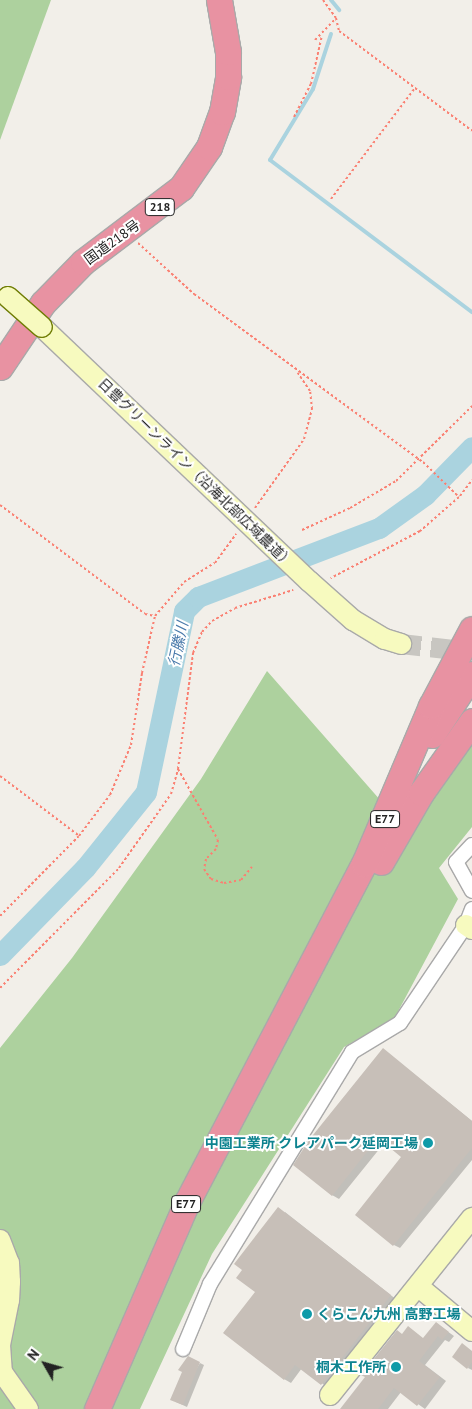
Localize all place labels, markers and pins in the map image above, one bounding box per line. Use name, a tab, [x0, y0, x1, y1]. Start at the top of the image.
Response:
place label: 中園工業所 クレアパーク延岡工場	[204, 1135, 418, 1151]
marker: 中園工業所 クレアパーク延岡工場	[422, 1137, 434, 1149]
place label: くらこん九州 高野工場	[317, 1306, 461, 1322]
marker: くらこん九州 高野工場	[301, 1308, 313, 1320]
place label: 桐木工作所	[316, 1359, 386, 1375]
marker: 桐木工作所	[390, 1361, 402, 1373]

